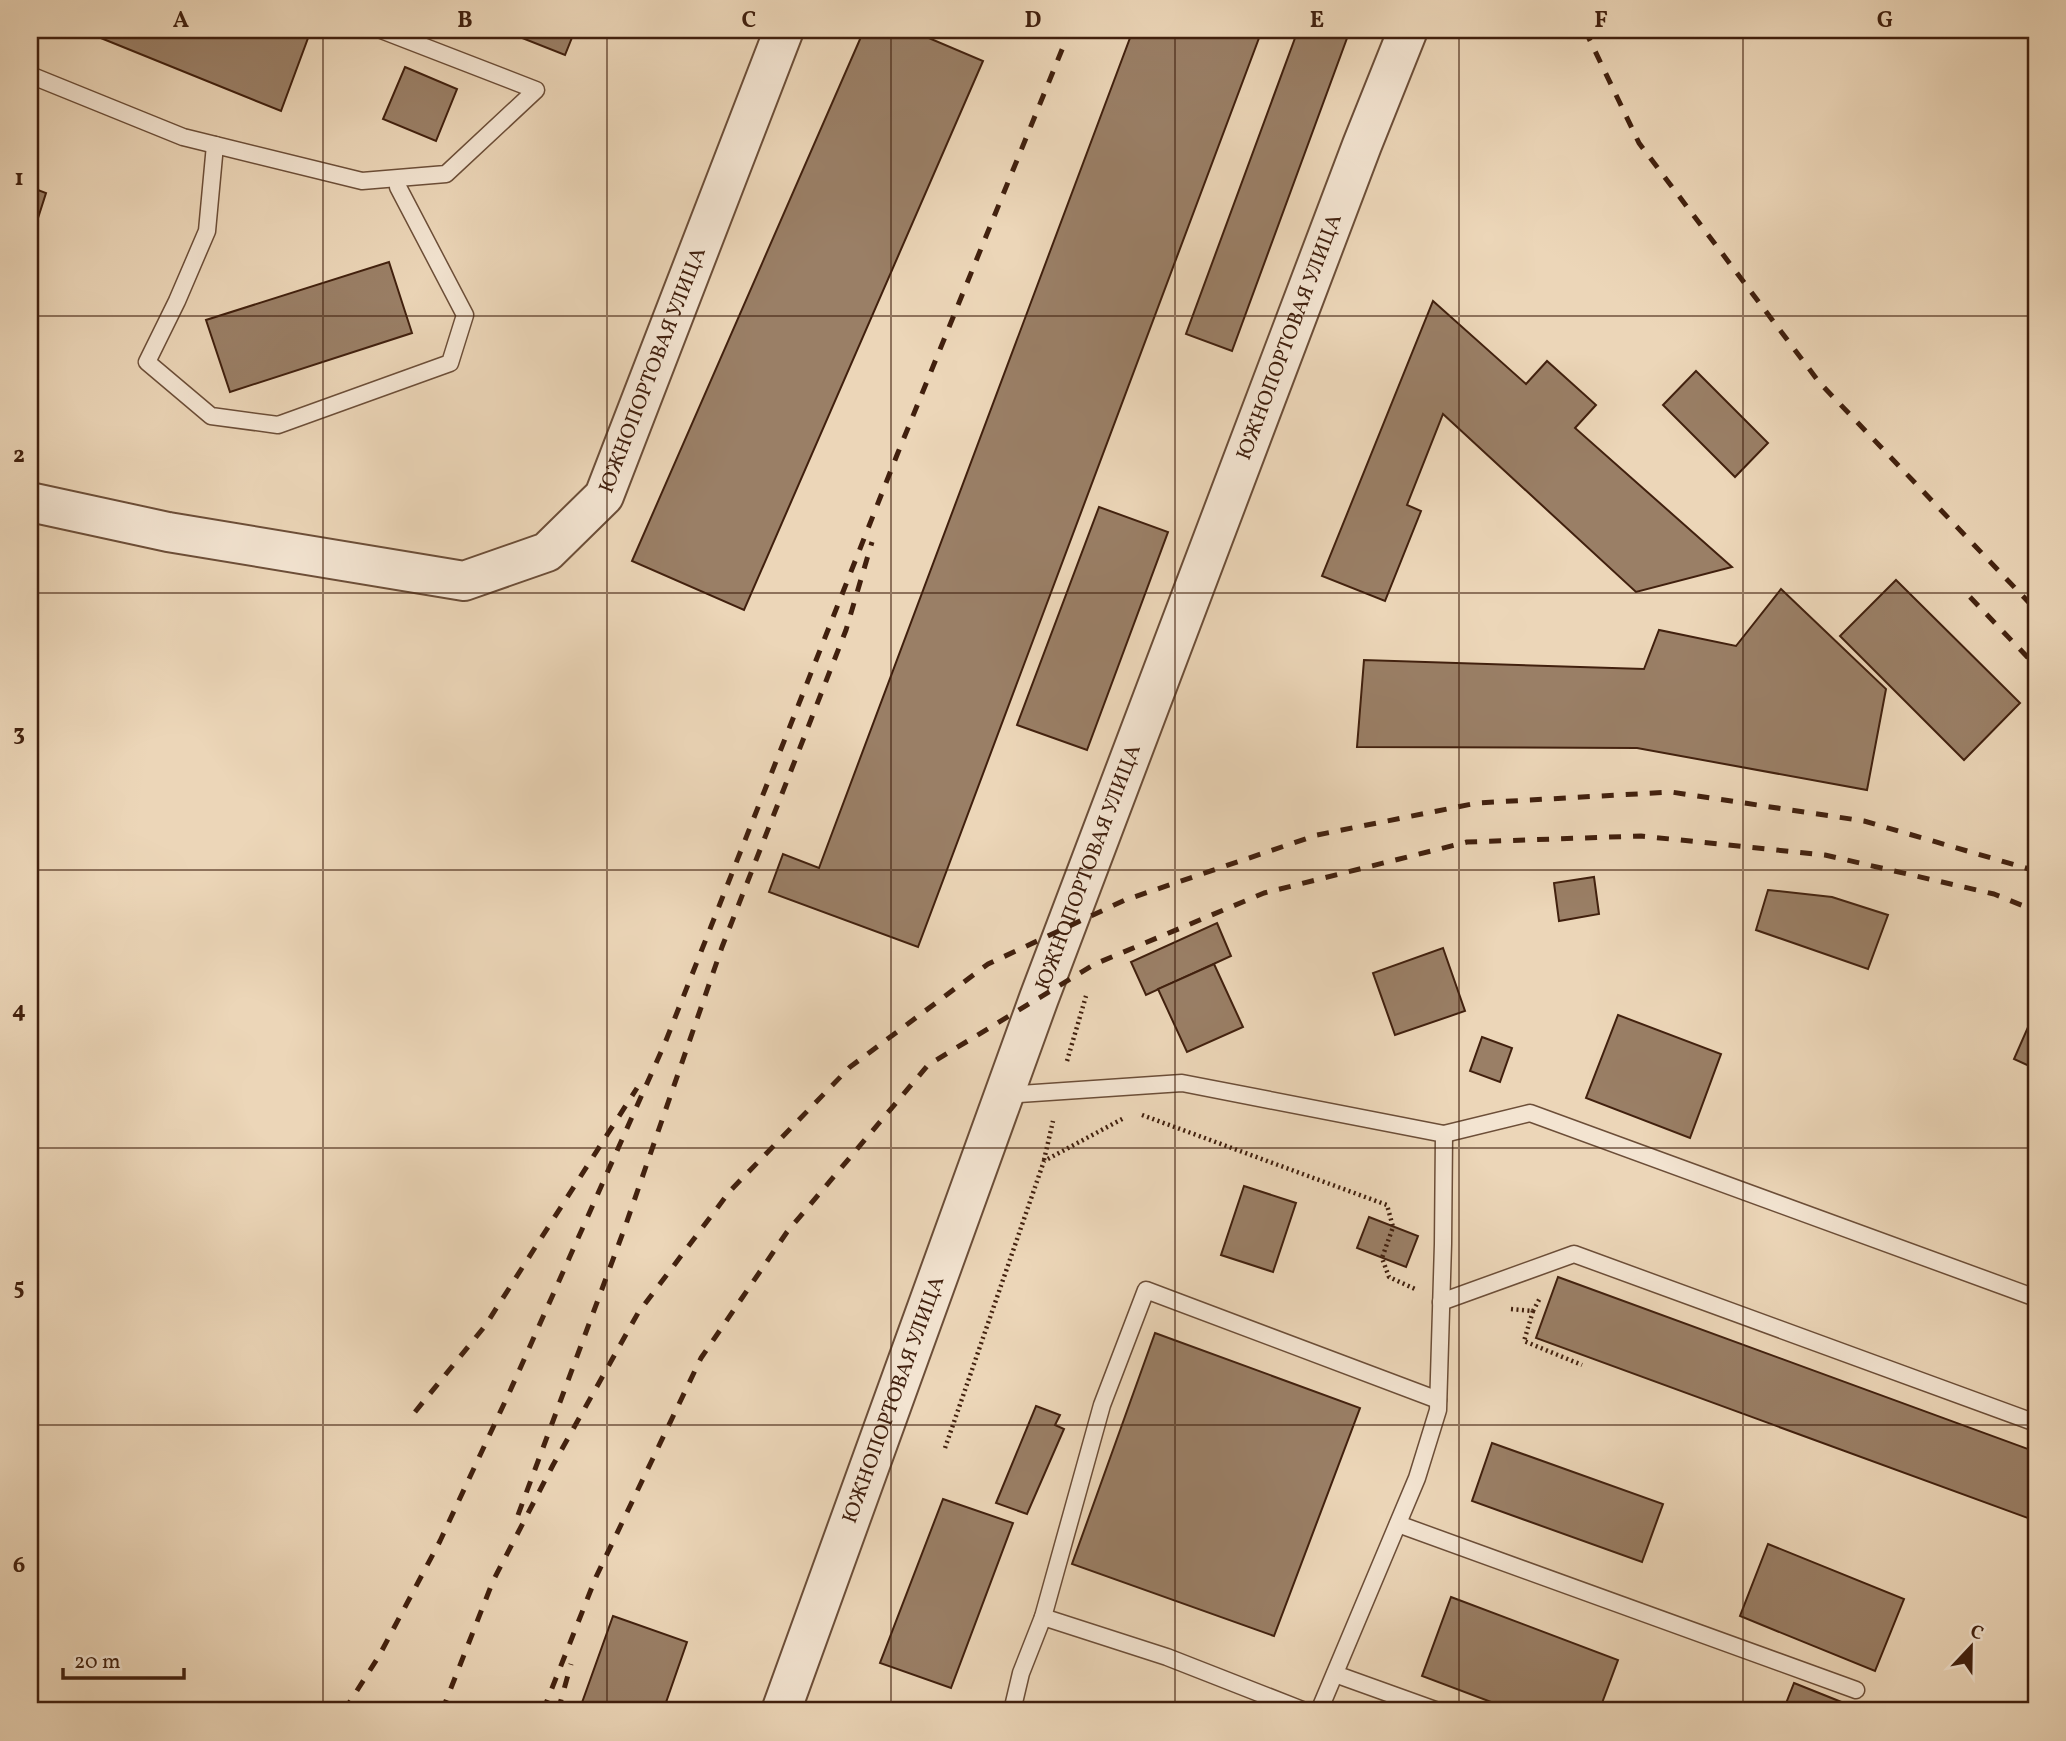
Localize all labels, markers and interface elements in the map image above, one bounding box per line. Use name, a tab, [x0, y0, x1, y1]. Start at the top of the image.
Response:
text: A	[173, 5, 189, 37]
text: B	[457, 5, 473, 37]
text: C	[742, 5, 756, 37]
text: D	[1025, 5, 1042, 37]
text: E	[1310, 5, 1324, 37]
text: F	[1594, 5, 1608, 37]
text: G	[1877, 5, 1893, 37]
text: 1	[14, 163, 24, 195]
street label: ЮЖНОПОРТОВАЯ УЛИЦА	[1229, 210, 1349, 464]
street label: ЮЖНОПОРТОВАЯ УЛИЦА	[592, 243, 713, 497]
text: 2	[13, 440, 25, 472]
text: 3	[13, 718, 25, 750]
street label: ЮЖНОПОРТОВАЯ УЛИЦА	[1029, 740, 1148, 995]
text: 4	[12, 995, 26, 1027]
text: 5	[13, 1272, 25, 1304]
street label: ЮЖНОПОРТОВАЯ УЛИЦА	[836, 1272, 952, 1527]
text: 6	[13, 1550, 25, 1582]
north arrow	[1937, 1612, 2007, 1682]
text: С	[1966, 1619, 1987, 1647]
scale bar	[63, 1636, 184, 1680]
text: 20 m	[74, 1648, 120, 1677]

